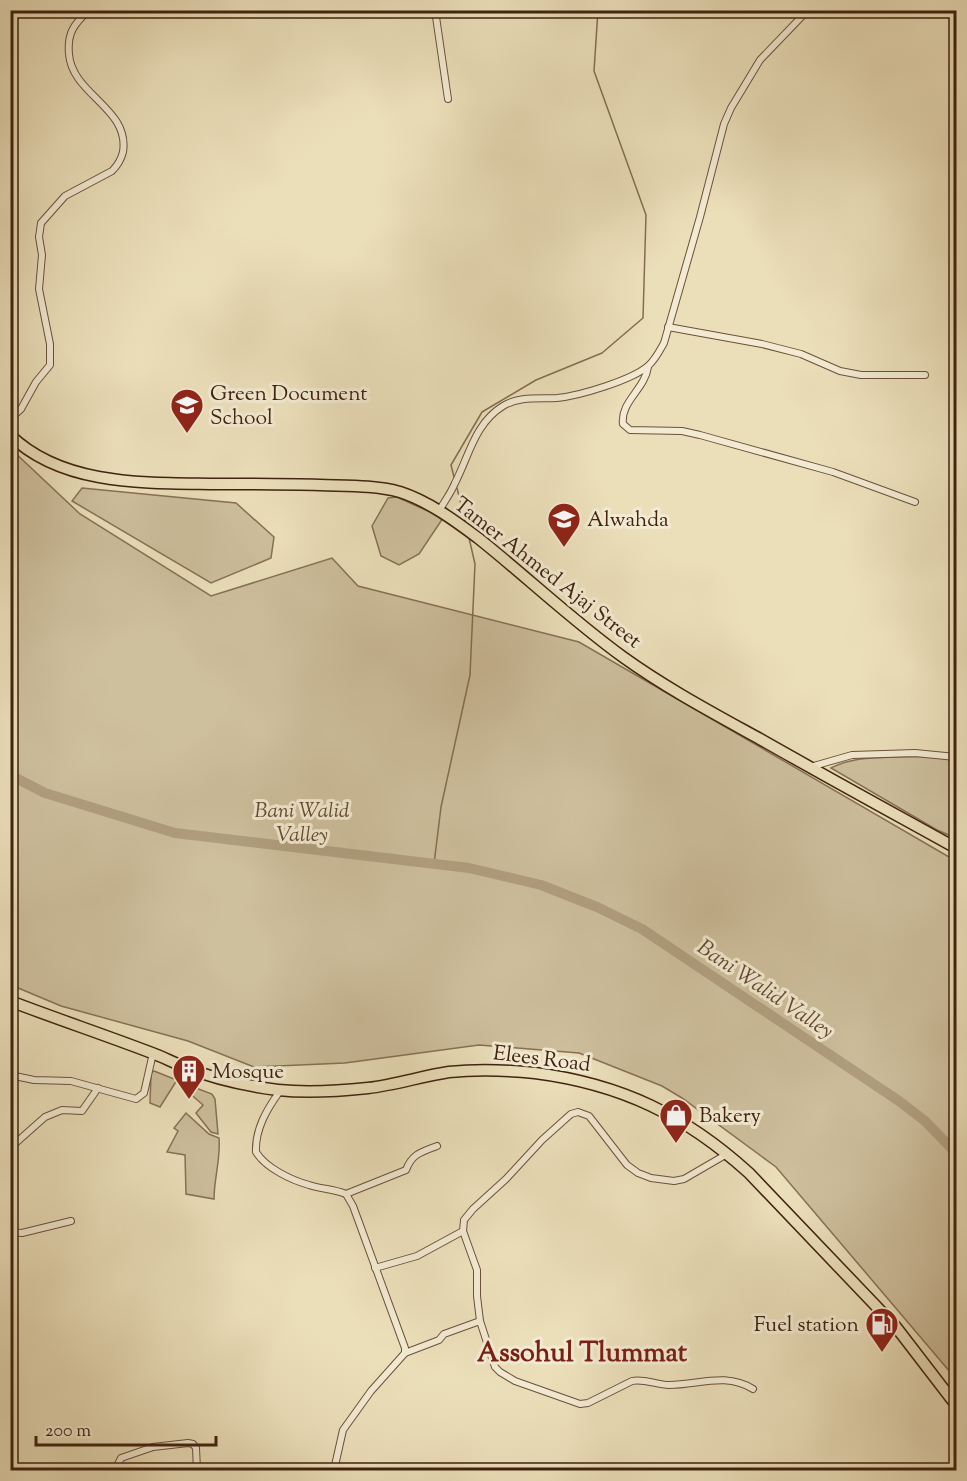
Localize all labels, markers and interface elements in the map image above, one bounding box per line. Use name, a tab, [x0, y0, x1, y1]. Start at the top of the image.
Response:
place label: Green Document School	[210, 380, 368, 434]
school or university icon: Green Document School	[169, 387, 205, 434]
street label: Tamer Ahmed Ajaj Street	[446, 491, 647, 657]
school or university icon: Alwahda	[546, 501, 582, 548]
place label: Alwahda	[587, 506, 669, 536]
park label: Bani Walid Valley	[254, 797, 350, 851]
water label: Bani Walid Valley	[690, 933, 839, 1048]
street label: Elees Road	[491, 1039, 592, 1081]
building icon: Mosque	[171, 1053, 207, 1100]
place label: Mosque	[212, 1058, 284, 1088]
shop icon: Bakery	[658, 1097, 694, 1144]
place label: Bakery	[699, 1102, 762, 1132]
fuel station icon: Fuel station	[864, 1306, 900, 1353]
place label: Fuel station	[754, 1311, 859, 1341]
district label: Assohul Tlummat	[477, 1335, 688, 1374]
scale bar	[36, 1409, 216, 1447]
text: 200 m	[45, 1419, 91, 1445]

